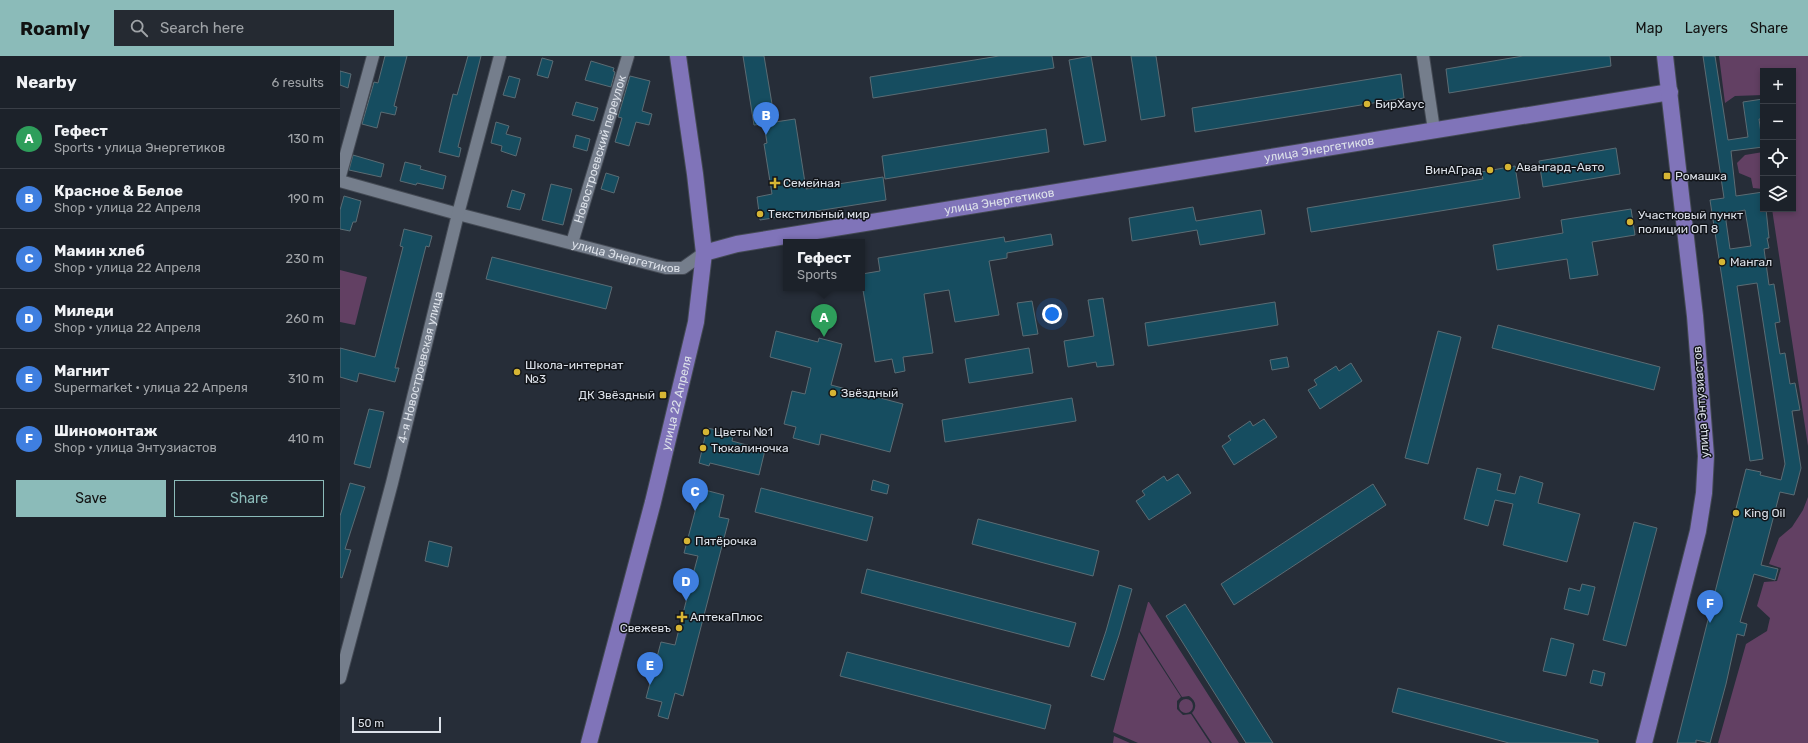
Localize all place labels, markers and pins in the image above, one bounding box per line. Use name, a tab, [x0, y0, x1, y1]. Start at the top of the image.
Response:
place label: БирХаус	[1375, 97, 1425, 111]
marker: БирХаус	[1362, 99, 1372, 109]
pin: B	[753, 102, 779, 135]
place label: Авангард-Авто	[1516, 160, 1605, 174]
marker: Авангард-Авто	[1503, 162, 1513, 172]
place label: ВинАГрад	[1425, 163, 1482, 177]
marker: ВинАГрад	[1485, 165, 1495, 175]
place label: Ромашка	[1675, 169, 1727, 183]
marker: Ромашка	[1662, 171, 1672, 181]
place label: Семейная	[783, 176, 840, 190]
marker: Семейная	[770, 178, 780, 188]
place label: Текстильный мир	[768, 207, 870, 221]
place label: Участковый пункт полиции ОП 8	[1638, 208, 1743, 236]
marker: Текстильный мир	[755, 209, 765, 219]
marker: Участковый пункт полиции ОП 8	[1625, 217, 1635, 227]
place label: Мангал	[1730, 255, 1772, 269]
marker: Мангал	[1717, 257, 1727, 267]
pin: A	[811, 304, 837, 337]
place label: Школа-интернат №3	[525, 358, 624, 386]
marker: Школа-интернат №3	[512, 367, 522, 377]
place label: Звёздный	[841, 386, 898, 400]
place label: ДК Звёздный	[579, 388, 655, 402]
marker: Звёздный	[828, 388, 838, 398]
marker: ДК Звёздный	[658, 390, 668, 400]
place label: Цветы №1	[714, 425, 773, 439]
marker: Цветы №1	[701, 427, 711, 437]
place label: Тюкалиночка	[711, 441, 789, 455]
marker: Тюкалиночка	[698, 443, 708, 453]
pin: C	[682, 478, 708, 511]
place label: King Oil	[1744, 506, 1786, 520]
marker: King Oil	[1731, 508, 1741, 518]
place label: Пятёрочка	[695, 534, 757, 548]
marker: Пятёрочка	[682, 536, 692, 546]
pin: D	[673, 568, 699, 601]
pin: F	[1697, 590, 1723, 623]
place label: АптекаПлюс	[690, 610, 763, 624]
marker: АптекаПлюс	[677, 612, 687, 622]
place label: Свежевъ	[620, 621, 671, 635]
marker: Свежевъ	[674, 623, 684, 633]
pin: E	[637, 652, 663, 685]

